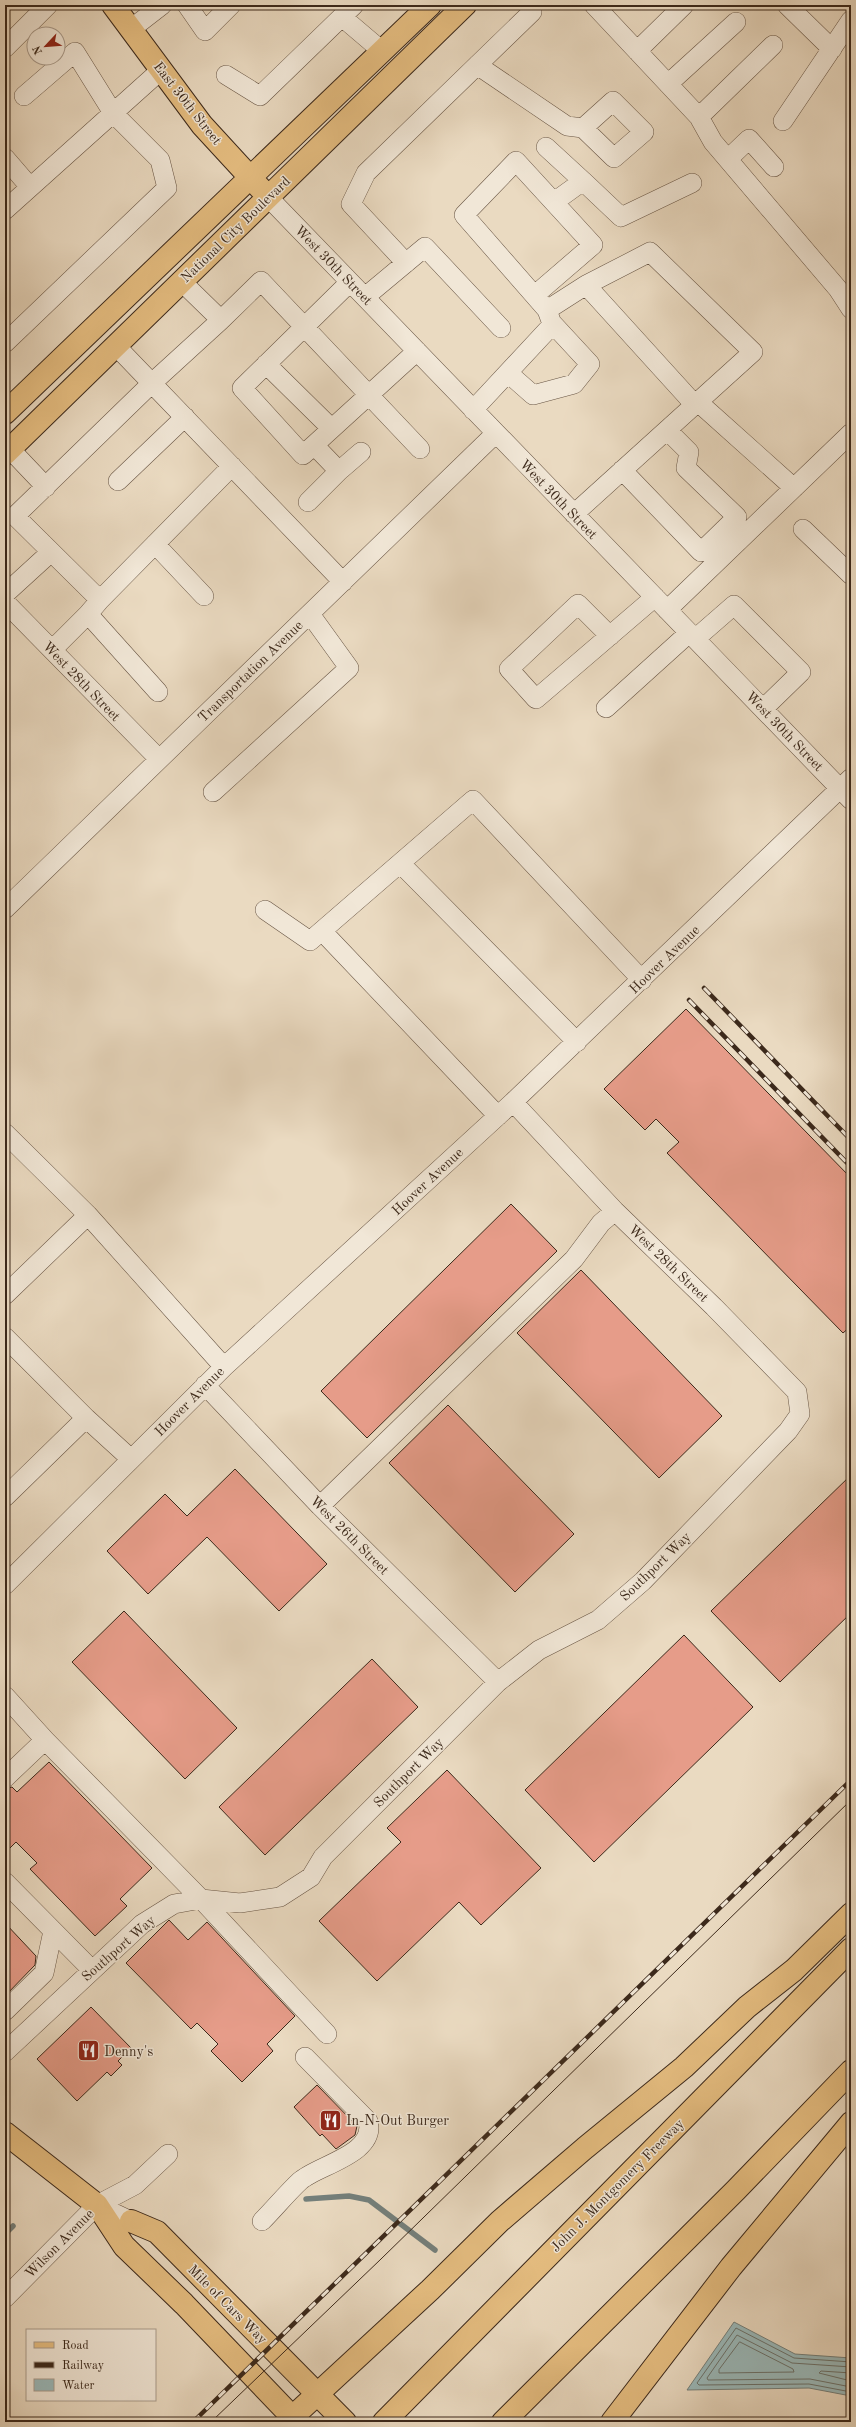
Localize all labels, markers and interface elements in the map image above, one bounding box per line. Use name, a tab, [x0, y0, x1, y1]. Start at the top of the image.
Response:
north arrow	[26, 26, 66, 66]
text: N	[31, 43, 45, 56]
street label: East 30th Street	[151, 59, 224, 148]
street label: National City Boulevard	[178, 174, 293, 286]
street label: West 30th Street	[292, 223, 375, 308]
street label: West 30th Street	[517, 457, 600, 542]
street label: Transportation Avenue	[196, 618, 306, 725]
street label: West 28th Street	[40, 639, 123, 724]
street label: West 30th Street	[743, 689, 826, 774]
street label: Hoover Avenue	[627, 923, 703, 997]
street label: Hoover Avenue	[389, 1145, 466, 1218]
street label: West 28th Street	[626, 1222, 711, 1305]
street label: Hoover Avenue	[152, 1364, 227, 1439]
street label: West 26th Street	[307, 1494, 391, 1578]
street label: Southport Way	[618, 1529, 694, 1604]
street label: Southport Way	[371, 1735, 447, 1810]
street label: Southport Way	[79, 1913, 159, 1984]
restaurant icon: Denny's	[76, 2038, 102, 2064]
place label: Denny's	[104, 2045, 153, 2059]
restaurant icon: In-N-Out Burger	[318, 2107, 344, 2133]
place label: In-N-Out Burger	[346, 2114, 449, 2128]
street label: John J. Montgomery Freeway	[548, 2116, 687, 2255]
street label: Wilson Avenue	[23, 2207, 97, 2281]
street label: Mile of Cars Way	[185, 2263, 270, 2347]
legend	[26, 2329, 156, 2401]
text: Road	[62, 2340, 89, 2352]
text: Railway	[62, 2360, 105, 2372]
text: Water	[62, 2380, 95, 2392]

